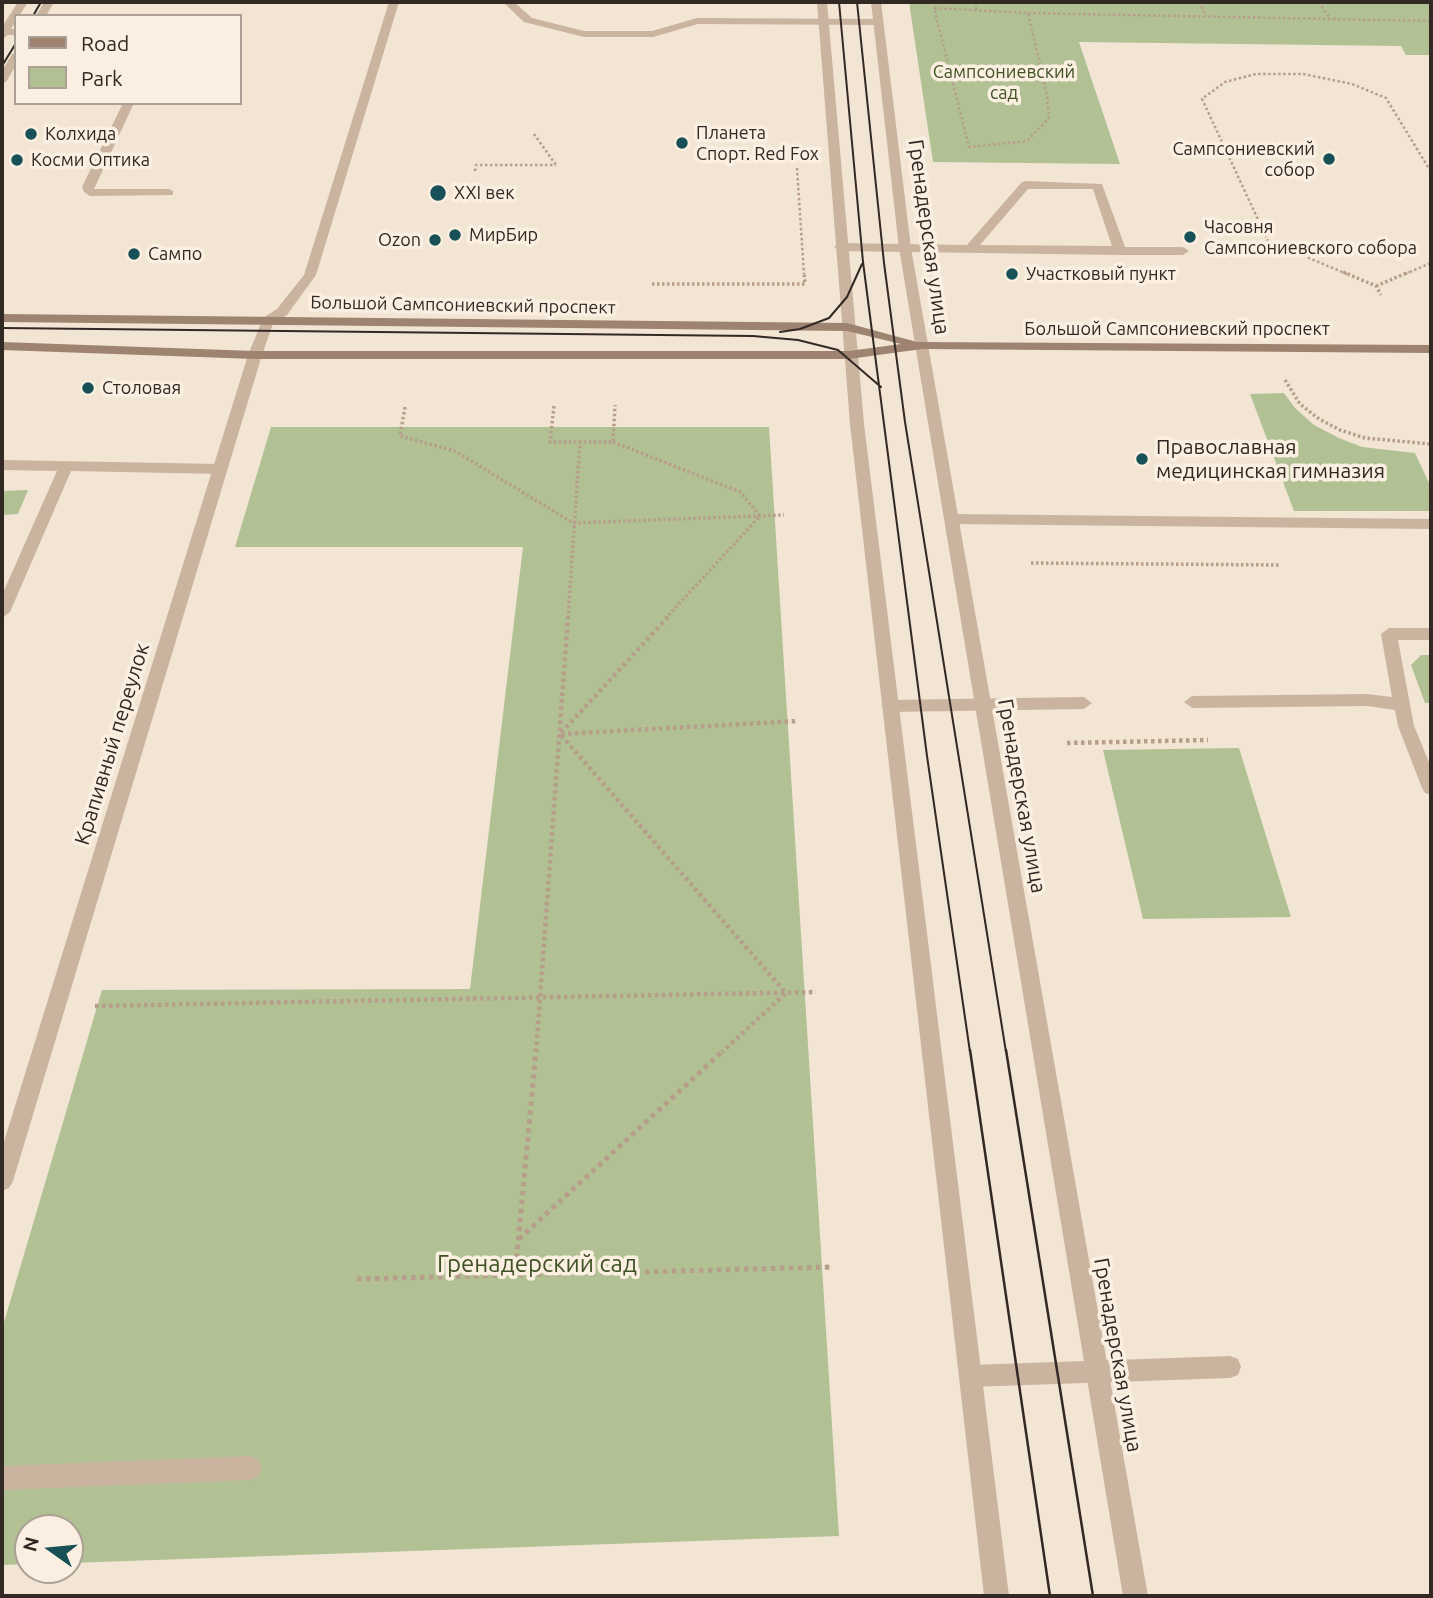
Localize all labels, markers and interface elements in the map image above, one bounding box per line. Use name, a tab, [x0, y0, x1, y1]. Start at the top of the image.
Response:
legend	[14, 14, 242, 105]
text: Road	[81, 31, 129, 55]
park label: Сампсониевский сад	[933, 61, 1075, 104]
text: Park	[81, 66, 123, 90]
place label: Планета Спорт. Red Fox	[696, 122, 819, 164]
place label: Колхида	[45, 123, 116, 145]
marker: Колхида	[23, 126, 39, 142]
marker: Планета Спорт. Red Fox	[674, 135, 690, 151]
street label: Гренадерская улица	[903, 138, 955, 336]
place label: Сампсониевский собор	[1172, 138, 1315, 180]
place label: Косми Оптика	[31, 149, 150, 171]
marker: Сампсониевский собор	[1321, 151, 1337, 167]
marker: Косми Оптика	[9, 152, 25, 168]
place label: XXI век	[454, 182, 514, 204]
marker: XXI век	[428, 183, 448, 203]
place label: Часовня Сампсониевского собора	[1204, 216, 1417, 258]
place label: МирБир	[469, 224, 538, 246]
marker: МирБир	[447, 227, 463, 243]
place label: Ozon	[378, 229, 421, 251]
marker: Часовня Сампсониевского собора	[1182, 229, 1198, 245]
marker: Ozon	[427, 232, 443, 248]
place label: Сампо	[148, 243, 202, 265]
marker: Сампо	[126, 246, 142, 262]
place label: Участковый пункт	[1026, 263, 1176, 285]
marker: Участковый пункт	[1004, 266, 1020, 282]
street label: Большой Сампсониевский проспект	[310, 292, 616, 318]
street label: Большой Сампсониевский проспект	[1024, 318, 1330, 340]
place label: Столовая	[102, 377, 181, 399]
marker: Столовая	[80, 380, 96, 396]
place label: Православная медицинская гимназия	[1156, 434, 1385, 484]
marker: Православная медицинская гимназия	[1134, 451, 1150, 467]
street label: Крапивный переулок	[69, 640, 155, 848]
street label: Гренадерская улица	[993, 697, 1051, 895]
park label: Гренадерский сад	[437, 1250, 637, 1278]
street label: Гренадерская улица	[1089, 1256, 1147, 1454]
north arrow	[14, 1514, 84, 1584]
text: N	[18, 1534, 43, 1554]

